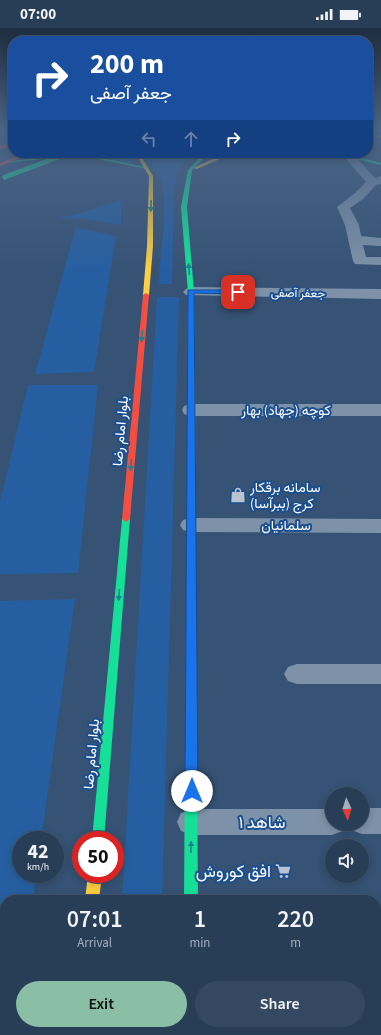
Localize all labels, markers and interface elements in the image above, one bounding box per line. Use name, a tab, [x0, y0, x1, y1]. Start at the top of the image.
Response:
text: 07:00	[20, 4, 56, 25]
text: 200 m	[90, 44, 164, 84]
icon: right	[24, 52, 76, 104]
text: جعفر آصفی	[90, 81, 172, 106]
icon: left	[138, 128, 160, 150]
icon: ahead	[180, 128, 202, 150]
icon: right	[222, 128, 244, 150]
one-way arrow	[148, 200, 154, 213]
one-way arrow	[185, 263, 192, 275]
pin	[221, 275, 255, 309]
icon: arrive	[227, 281, 249, 303]
street label: جعفر آصفی	[271, 285, 325, 302]
one-way arrow	[139, 330, 145, 342]
street label: بلوار امام رضا	[108, 395, 134, 467]
street label: کوچه (جهاد) بهار	[240, 401, 331, 421]
one-way arrow	[128, 459, 135, 472]
place label: سامانه برقکار کرج (ببرآسا)	[249, 478, 320, 514]
shop icon: سامانه برقکار کرج (ببرآسا)	[229, 486, 247, 504]
street label: سلمانیان	[261, 516, 311, 536]
one-way arrow	[116, 589, 123, 601]
street label: بلوار امام رضا	[79, 718, 105, 790]
position arrow	[171, 770, 213, 812]
north arrow	[325, 787, 369, 831]
map controls	[325, 787, 369, 883]
street label: شاهد ۱	[238, 811, 286, 835]
speed limit sign: 50	[72, 831, 124, 883]
text: 42	[27, 838, 49, 866]
button: sound	[325, 839, 369, 883]
one-way arrow	[188, 840, 194, 853]
text: km/h	[27, 860, 49, 874]
place label: افق کوروش	[196, 860, 271, 884]
supermarket icon: افق کوروش	[274, 862, 292, 880]
text: 07:01	[67, 902, 123, 937]
text: 1	[194, 902, 206, 937]
text: 220	[277, 902, 314, 937]
text: Arrival	[77, 934, 112, 952]
text: min	[189, 934, 210, 952]
text: m	[290, 934, 301, 952]
button: Exit	[16, 981, 187, 1027]
button: Share	[195, 981, 365, 1027]

